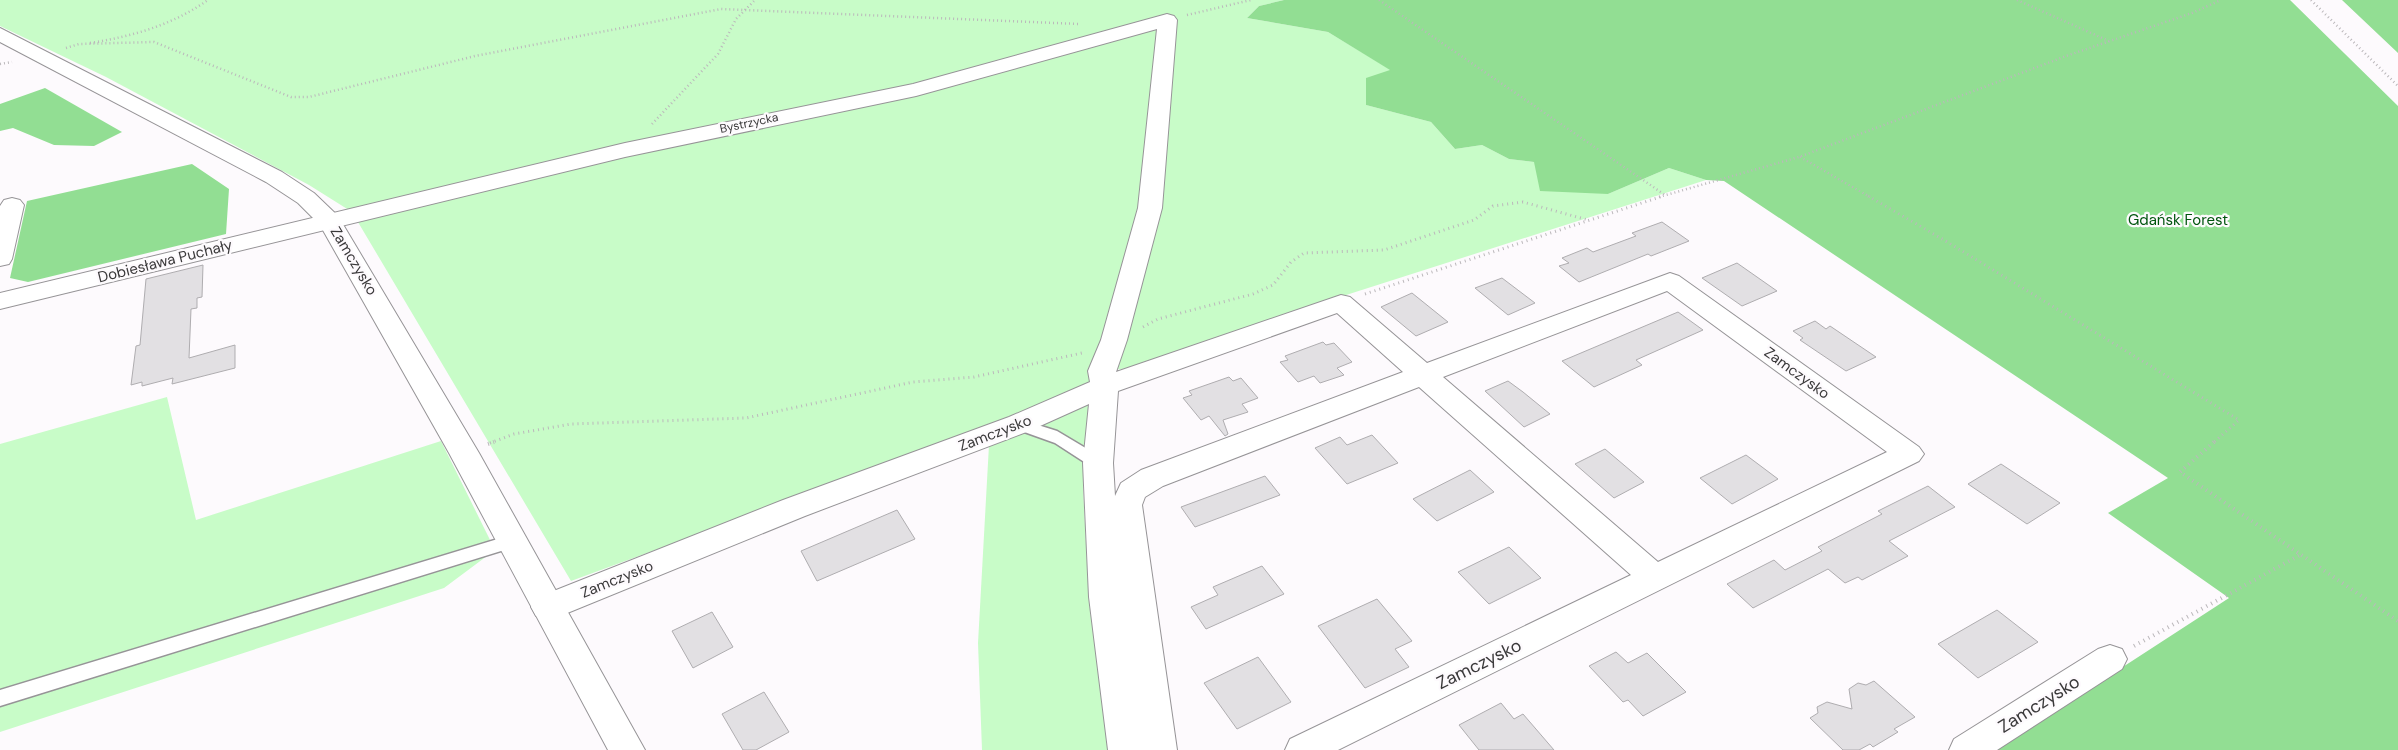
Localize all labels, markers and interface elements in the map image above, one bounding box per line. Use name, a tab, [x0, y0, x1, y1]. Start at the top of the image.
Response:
street label: Bystrzycka	[718, 109, 780, 137]
park label: Gdańsk Forest	[2128, 210, 2228, 230]
street label: Zamczysko	[326, 223, 382, 299]
street label: Dobiesława Puchały	[96, 234, 235, 287]
street label: Zamczysko	[1760, 342, 1834, 404]
street label: Zamczysko	[956, 410, 1034, 456]
street label: Zamczysko	[578, 555, 656, 603]
street label: Zamczysko	[1433, 633, 1525, 695]
street label: Zamczysko	[1994, 670, 2084, 738]

